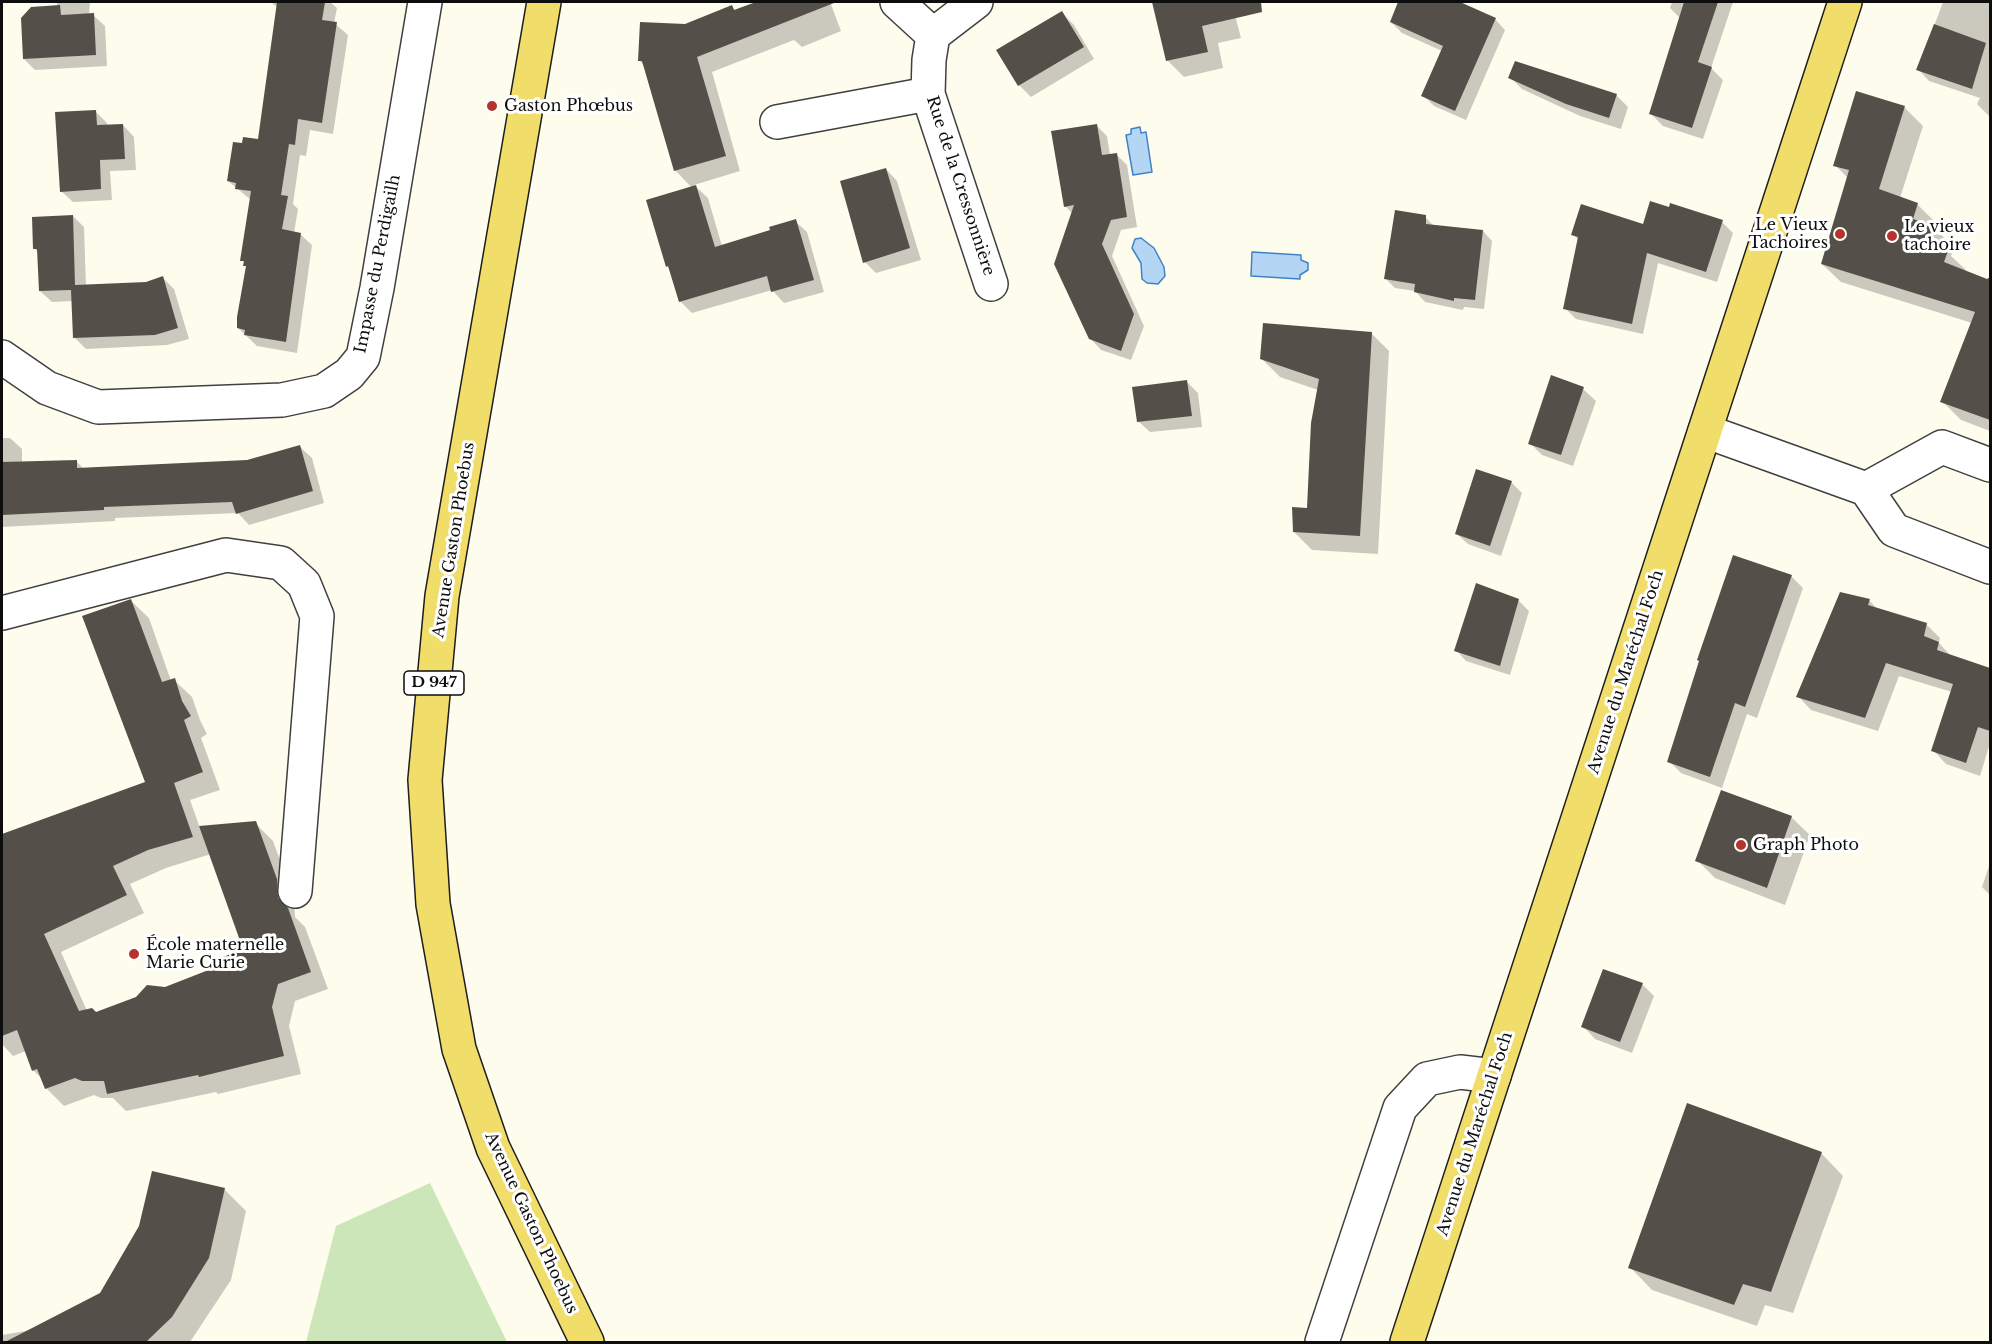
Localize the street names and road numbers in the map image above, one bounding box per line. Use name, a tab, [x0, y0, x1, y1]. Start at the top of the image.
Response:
street label: Rue de la Cressonnière	[922, 94, 998, 278]
street label: Impasse du Perdigailh	[351, 173, 405, 355]
street label: Avenue Gaston Phoebus	[429, 441, 479, 639]
street label: Avenue du Maréchal Foch	[1584, 568, 1668, 776]
road number: D 947	[404, 671, 464, 695]
street label: Avenue du Maréchal Foch	[1433, 1030, 1517, 1238]
street label: Avenue Gaston Phoebus	[481, 1129, 581, 1317]

